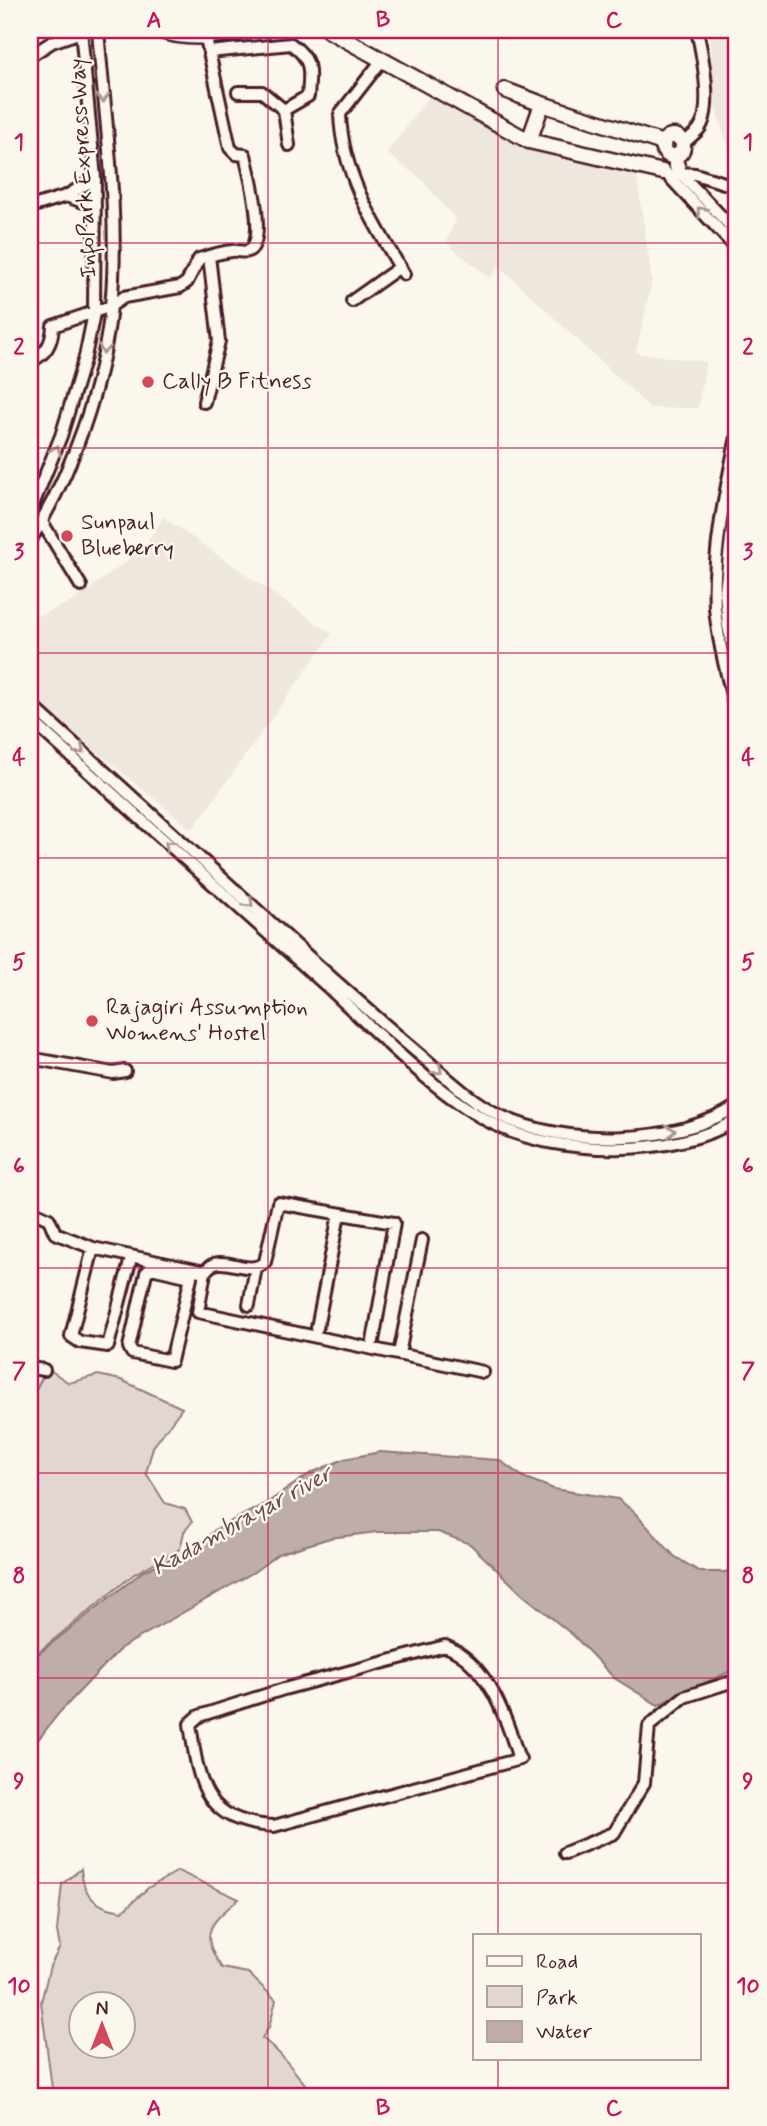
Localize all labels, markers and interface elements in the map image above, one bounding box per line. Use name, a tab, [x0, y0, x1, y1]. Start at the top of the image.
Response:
text: A	[146, 6, 162, 36]
text: B	[376, 6, 391, 36]
text: C	[606, 6, 623, 36]
street label: InfoPark Express Way	[63, 57, 106, 279]
one-way arrow	[95, 93, 110, 104]
text: 1	[14, 128, 24, 158]
text: 1	[743, 128, 753, 158]
one-way arrow	[697, 206, 710, 219]
text: 2	[13, 333, 25, 363]
text: 2	[742, 333, 754, 363]
one-way arrow	[97, 343, 112, 355]
place label: Cally B Fitness	[162, 367, 312, 397]
marker: Cally B Fitness	[140, 374, 156, 390]
one-way arrow	[48, 444, 62, 456]
place label: Sunpaul Blueberry	[81, 508, 174, 564]
marker: Sunpaul Blueberry	[59, 528, 75, 544]
text: 3	[14, 538, 25, 568]
text: 3	[743, 538, 754, 568]
one-way arrow	[72, 742, 85, 754]
text: 4	[12, 743, 26, 773]
text: 4	[741, 743, 755, 773]
one-way arrow	[164, 840, 177, 853]
one-way arrow	[241, 894, 254, 907]
text: 5	[12, 948, 26, 978]
text: 5	[741, 948, 755, 978]
place label: Rajagiri Assumption Womens' Hostel	[106, 993, 308, 1049]
marker: Rajagiri Assumption Womens' Hostel	[84, 1013, 100, 1029]
one-way arrow	[429, 1062, 442, 1074]
one-way arrow	[665, 1124, 677, 1139]
text: 6	[13, 1152, 25, 1182]
text: 6	[742, 1152, 754, 1182]
text: 7	[12, 1357, 26, 1387]
text: 7	[741, 1357, 755, 1387]
water label: Kadambrayar river	[146, 1457, 340, 1583]
text: 8	[13, 1562, 25, 1592]
text: 8	[742, 1562, 754, 1592]
text: 9	[13, 1767, 25, 1797]
text: 9	[742, 1767, 754, 1797]
legend	[473, 1934, 700, 2060]
text: Road	[536, 1948, 578, 1976]
text: 10	[7, 1972, 31, 2002]
text: 10	[736, 1972, 760, 2002]
text: Park	[536, 1984, 578, 2012]
north arrow	[66, 1990, 136, 2060]
text: N	[96, 1997, 108, 2022]
text: Water	[536, 2018, 592, 2046]
text: A	[146, 2094, 162, 2124]
text: B	[376, 2094, 391, 2124]
text: C	[606, 2094, 623, 2124]

